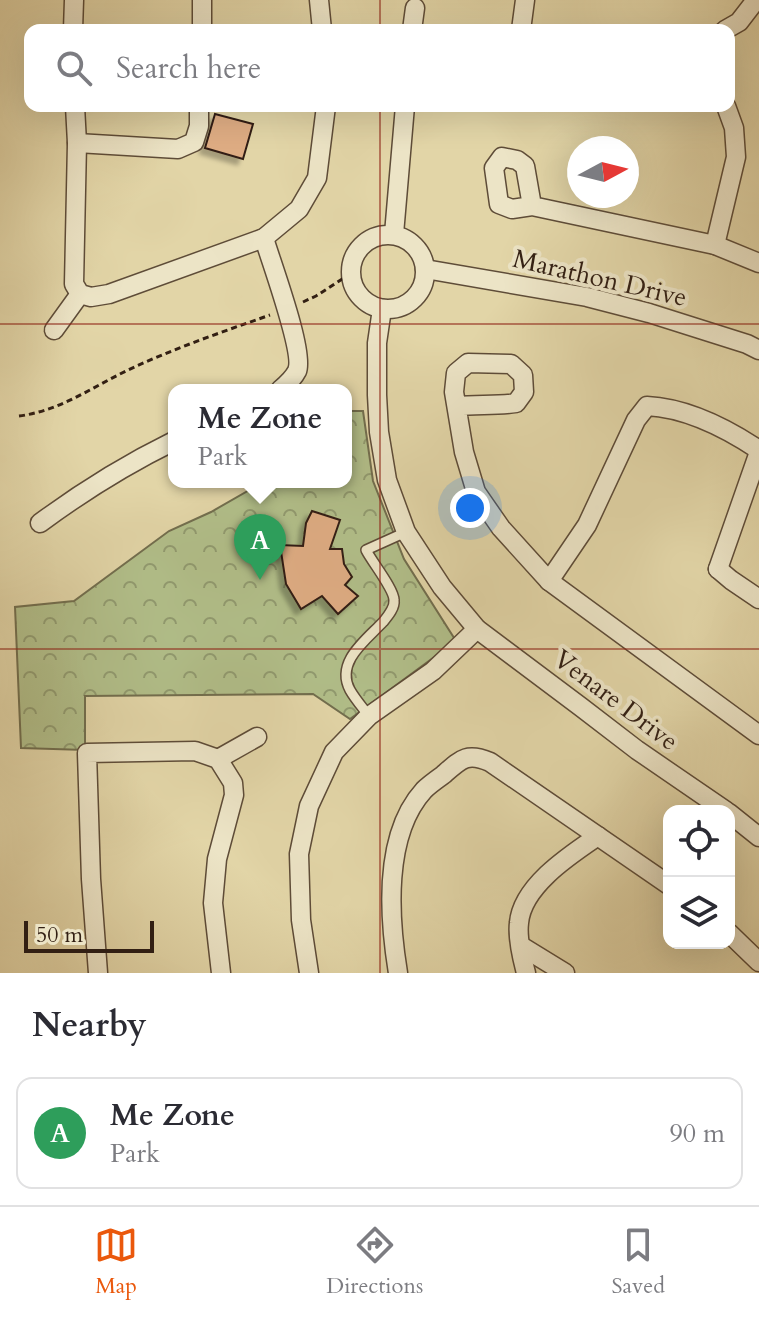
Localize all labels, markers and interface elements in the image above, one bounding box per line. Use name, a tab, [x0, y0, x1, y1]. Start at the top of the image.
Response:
search box	[24, 24, 735, 112]
icon: search	[52, 46, 96, 90]
text: Search here	[116, 48, 261, 89]
north arrow	[567, 136, 639, 208]
street label: Marathon Drive	[510, 241, 690, 315]
popup	[168, 384, 352, 488]
text: Me Zone	[198, 398, 322, 439]
text: Park	[198, 439, 248, 474]
your location	[450, 488, 490, 528]
pin: A	[234, 514, 286, 580]
street label: Venare Drive	[546, 641, 686, 759]
map controls	[663, 805, 735, 949]
button: locate	[663, 805, 735, 877]
button: layers	[663, 877, 735, 949]
scale bar	[24, 917, 154, 953]
text: 50 m	[36, 920, 83, 950]
text: Nearby	[32, 1002, 147, 1048]
text: Me Zone	[110, 1095, 235, 1136]
text: A	[50, 1116, 70, 1151]
text: 90 m	[669, 1116, 725, 1151]
text: Park	[110, 1136, 160, 1171]
tab: Map	[94, 1223, 138, 1301]
tab: Directions	[326, 1223, 423, 1301]
tab: Saved	[612, 1223, 665, 1301]

